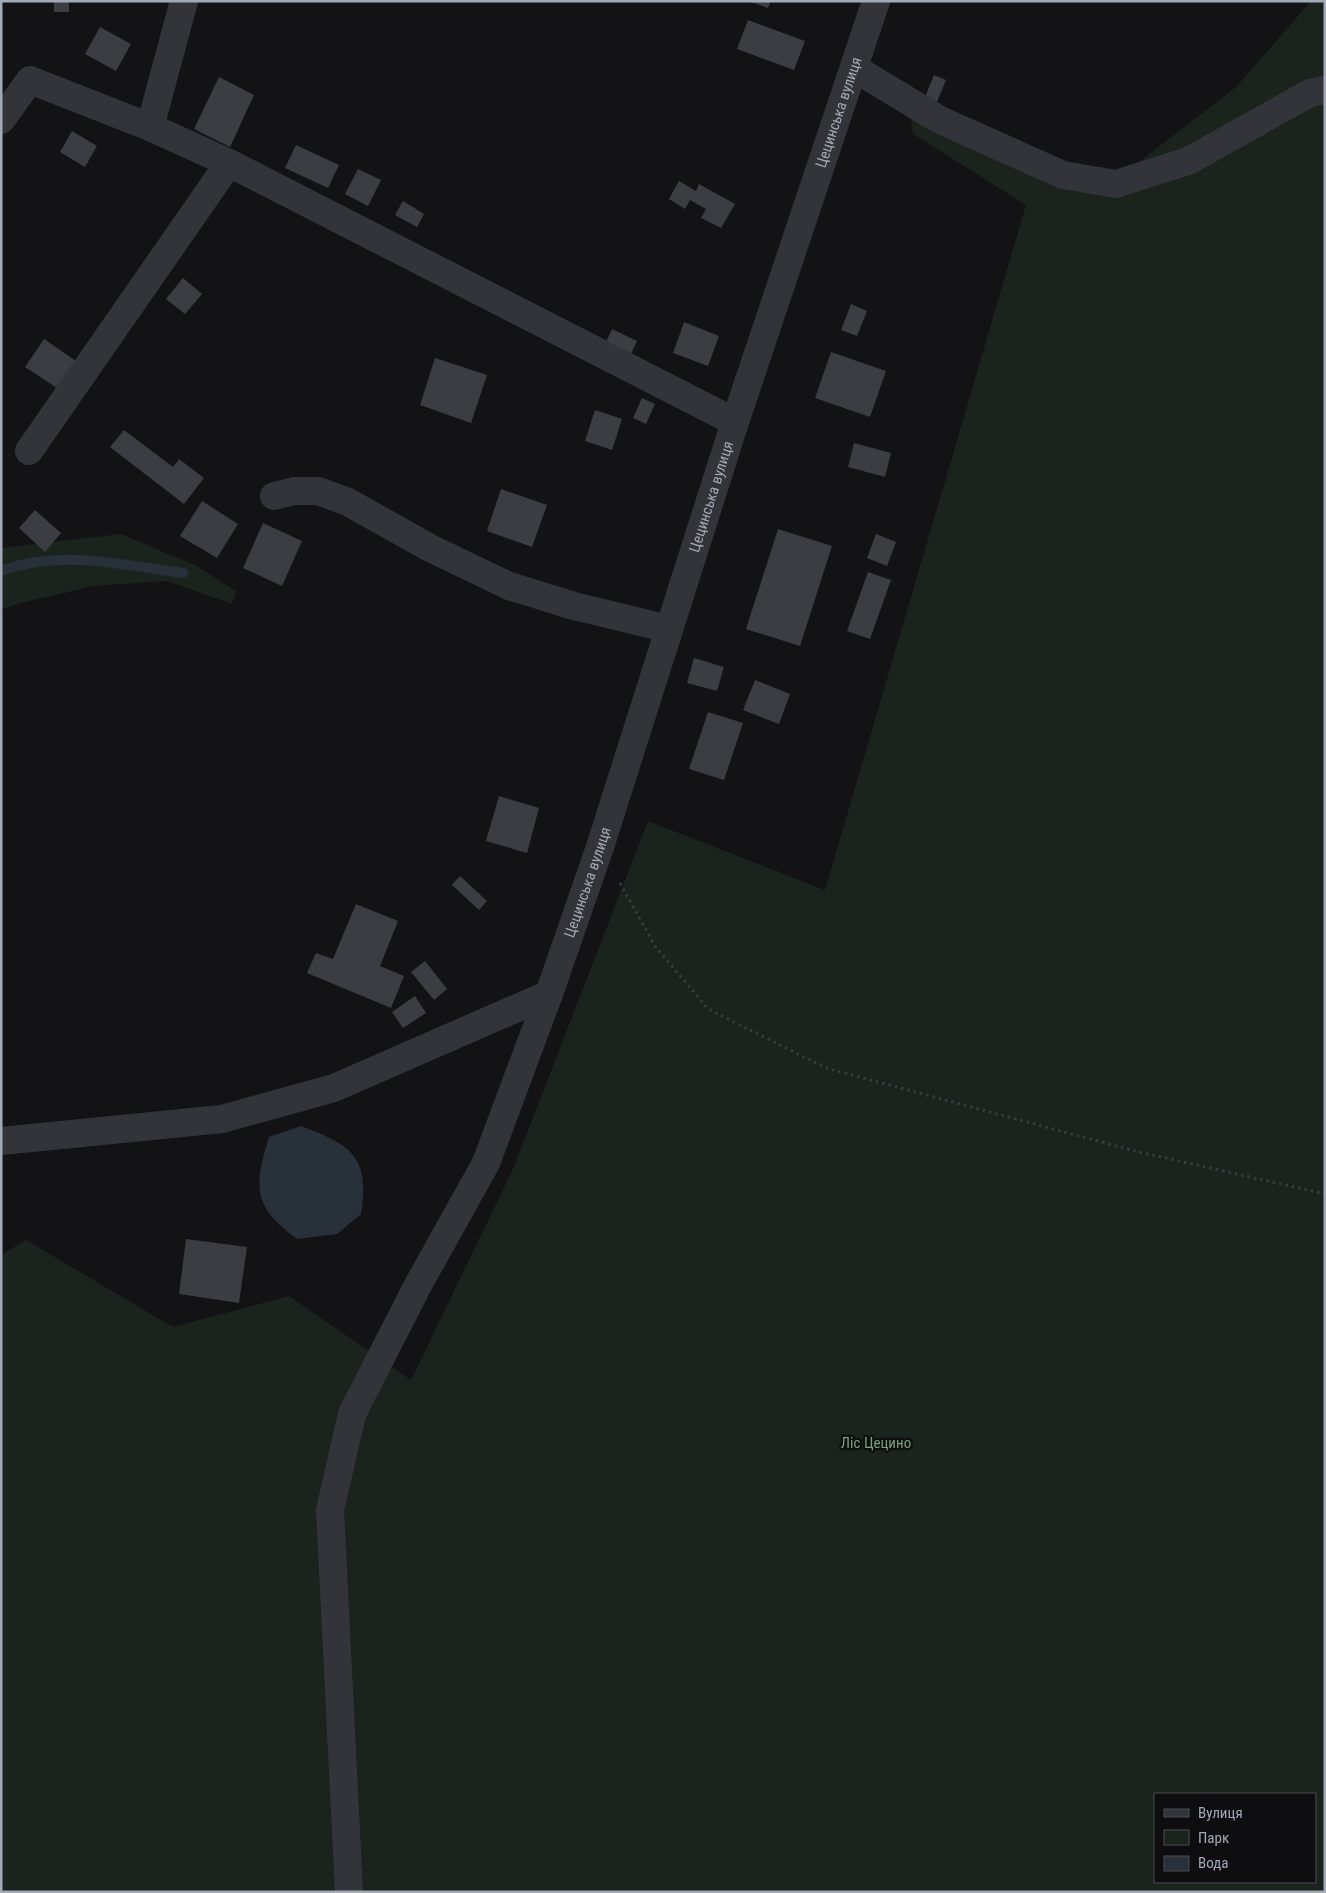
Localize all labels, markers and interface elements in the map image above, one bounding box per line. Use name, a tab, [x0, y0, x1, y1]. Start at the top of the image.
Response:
street label: Цецинська вулиця	[812, 55, 866, 170]
street label: Цецинська вулиця	[685, 439, 737, 555]
street label: Цецинська вулиця	[560, 825, 615, 940]
park label: Ліс Цецино	[841, 1434, 911, 1452]
legend	[1154, 1793, 1316, 1883]
text: Вулиця	[1198, 1804, 1243, 1822]
text: Парк	[1198, 1829, 1229, 1847]
text: Вода	[1198, 1854, 1228, 1872]

